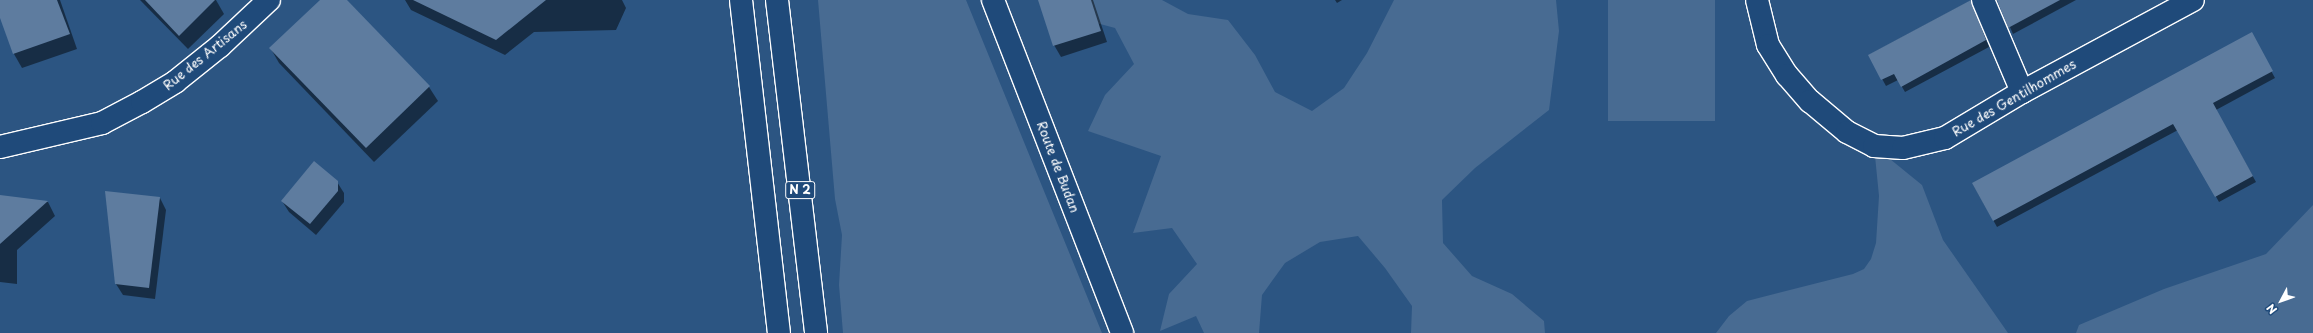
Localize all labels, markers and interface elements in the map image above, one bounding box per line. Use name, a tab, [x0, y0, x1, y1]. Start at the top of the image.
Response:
street label: Rue des Artisans	[159, 16, 251, 94]
street label: Rue des Gentilhommes	[1948, 56, 2080, 140]
street label: Route de Budan	[1033, 118, 1083, 216]
road number: N 2	[785, 180, 815, 200]
north arrow	[2261, 281, 2301, 321]
text: N	[2262, 300, 2281, 318]

